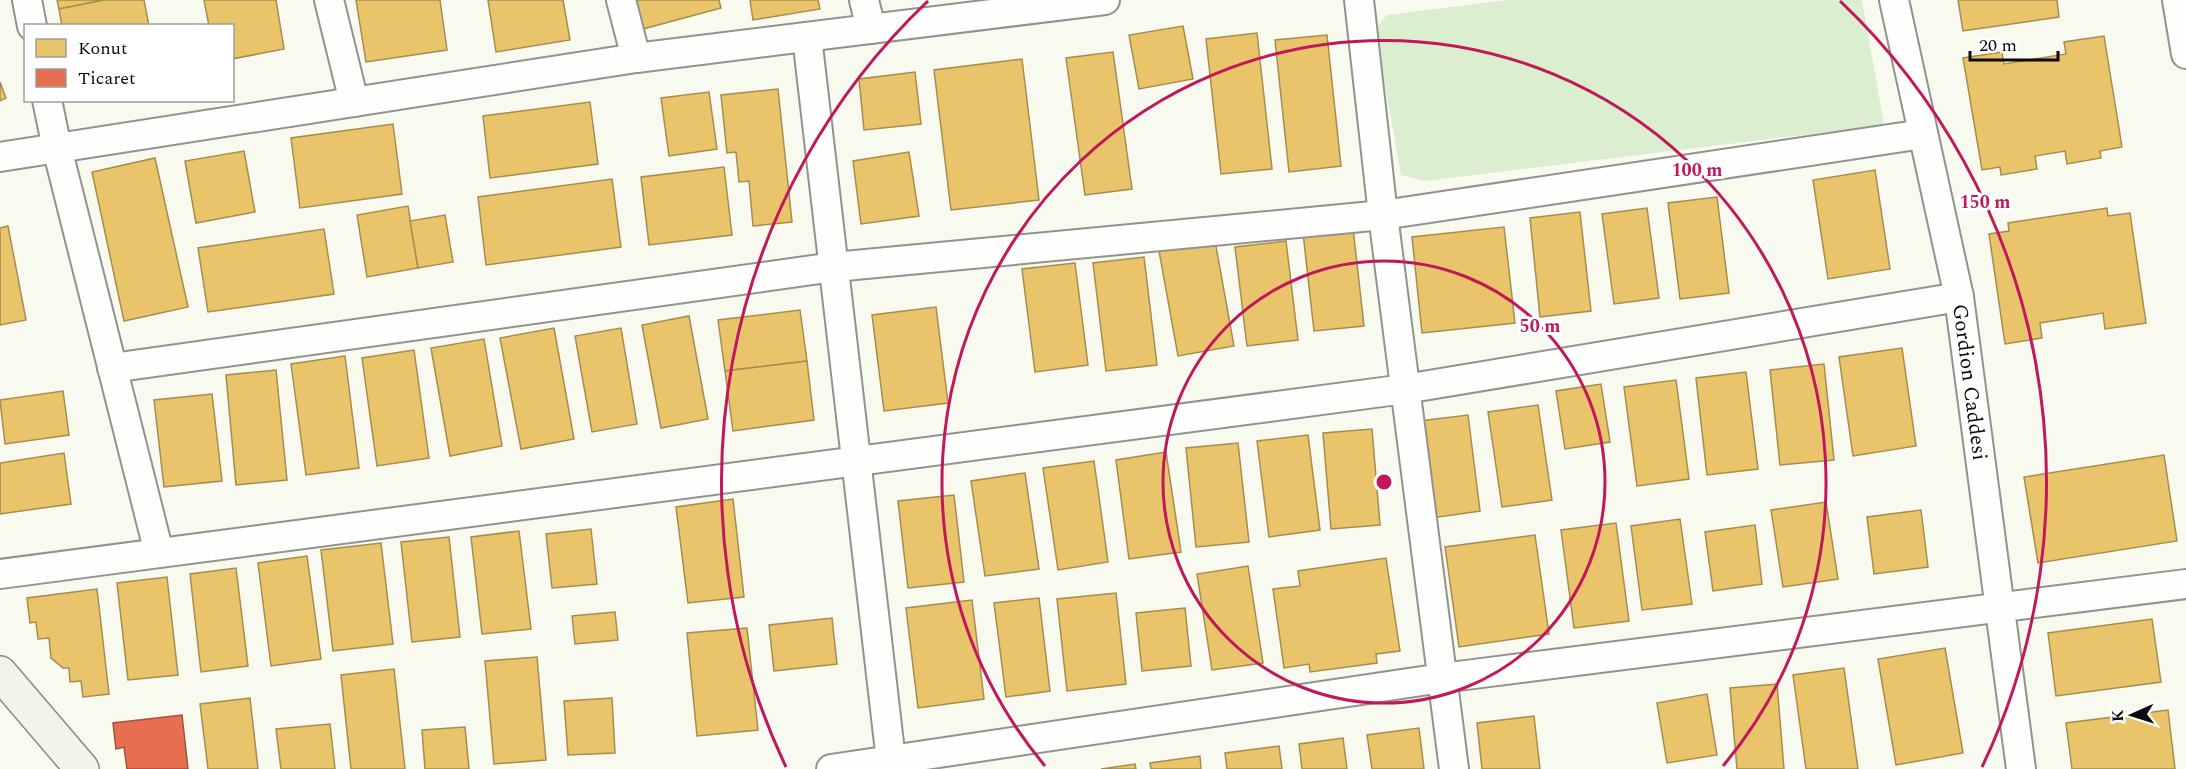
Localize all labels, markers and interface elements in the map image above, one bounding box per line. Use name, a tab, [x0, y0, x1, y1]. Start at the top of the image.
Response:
legend	[24, 24, 234, 102]
scale bar	[1970, 24, 2058, 62]
text: 20 m	[1979, 32, 2017, 59]
text: Konut	[78, 35, 127, 62]
text: Ticaret	[78, 65, 135, 92]
text: 100 m	[1671, 157, 1723, 184]
text: 150 m	[1959, 189, 2011, 216]
street label: Gordion Caddesi	[1943, 302, 1995, 463]
text: 50 m	[1520, 313, 1560, 340]
centre of rings	[1374, 472, 1394, 492]
north arrow	[2102, 685, 2162, 745]
text: K	[2106, 708, 2130, 723]

